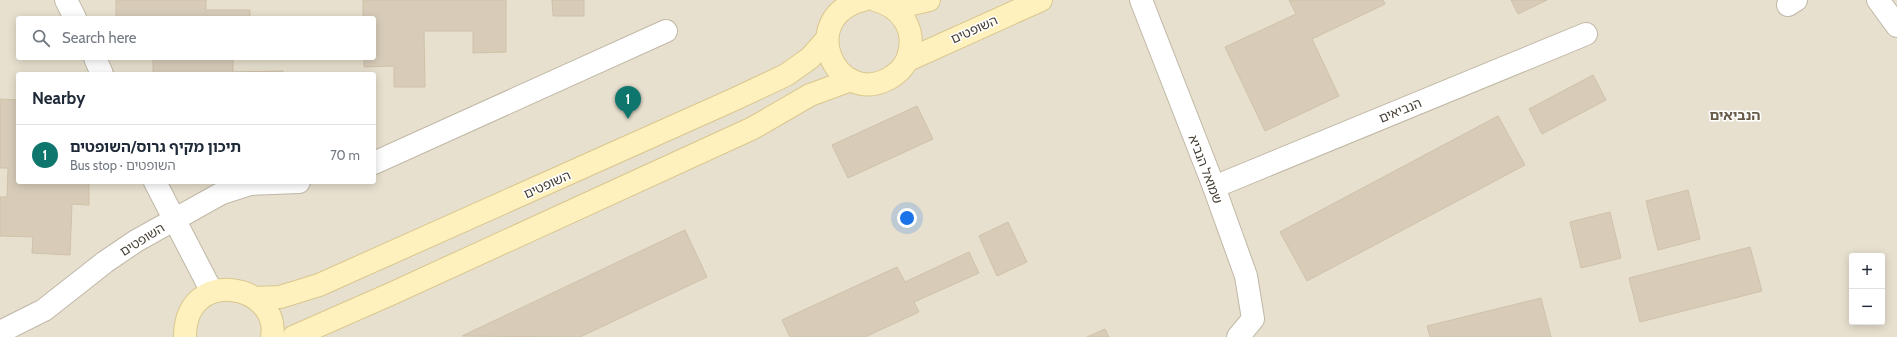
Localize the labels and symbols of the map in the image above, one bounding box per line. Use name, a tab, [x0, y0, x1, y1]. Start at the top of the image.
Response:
street label: השופטים	[948, 12, 1000, 46]
pin: 1	[615, 86, 641, 119]
street label: הנביאים	[1376, 94, 1424, 126]
district label: הנביאים	[1709, 106, 1761, 124]
street label: שמואל הנביא	[1186, 132, 1226, 206]
street label: השופטים	[521, 167, 573, 201]
your location	[897, 208, 917, 228]
street label: השופטים	[117, 219, 167, 259]

